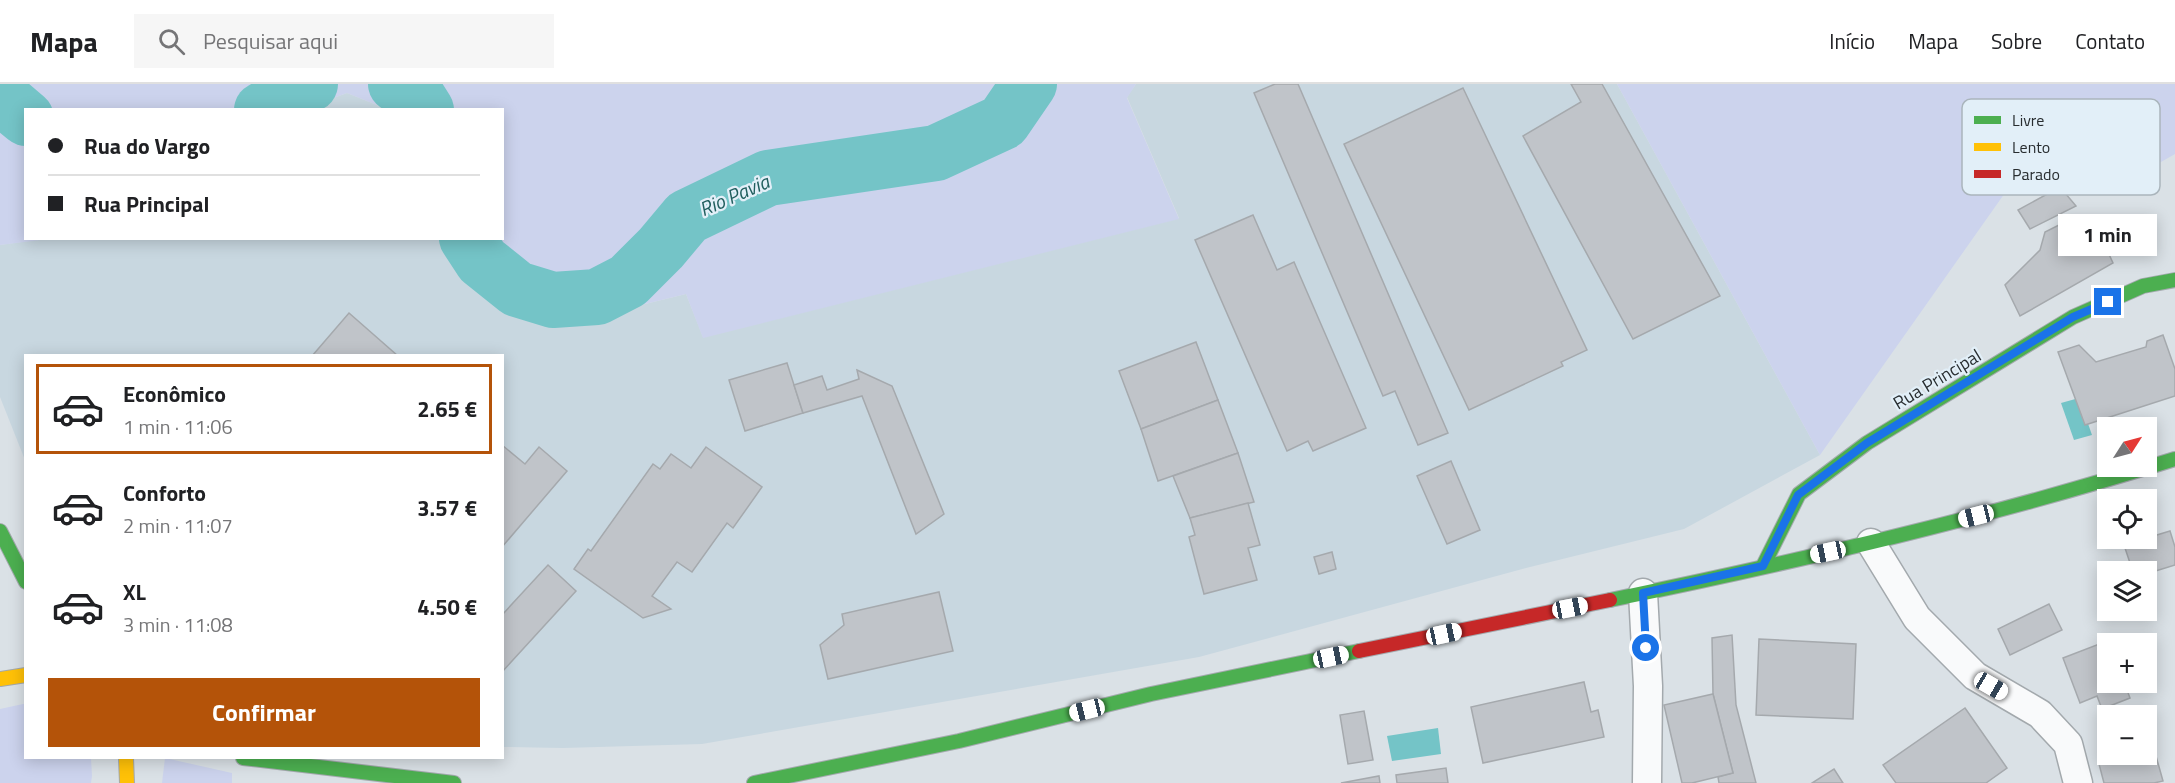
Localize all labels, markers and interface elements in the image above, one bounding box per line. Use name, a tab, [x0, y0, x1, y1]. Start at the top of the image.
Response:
search box	[134, 14, 554, 68]
text: Mapa	[30, 20, 98, 63]
text: Pesquisar aqui	[203, 24, 338, 58]
icon: search	[155, 25, 188, 58]
text: Início	[1829, 25, 1875, 57]
text: Mapa	[1908, 25, 1958, 57]
text: Sobre	[1991, 25, 2042, 57]
text: Contato	[2075, 25, 2145, 57]
legend	[1962, 99, 2160, 195]
text: Livre	[2012, 108, 2044, 132]
text: Rua do Vargo	[84, 129, 210, 163]
text: Lento	[2012, 135, 2050, 159]
text: Parado	[2012, 162, 2060, 186]
water label: Rio Pavia	[694, 165, 775, 224]
text: Rua Principal	[84, 187, 210, 221]
callout: 1 min	[2058, 215, 2158, 257]
text: 1 min	[2083, 219, 2132, 250]
route end	[2094, 288, 2121, 315]
street label: Rua Principal	[1888, 342, 1986, 416]
text: Econômico	[123, 377, 226, 411]
icon: car	[51, 382, 105, 436]
text: 2.65 €	[417, 392, 477, 426]
text: 1 min · 11:06	[123, 411, 233, 442]
north arrow	[2097, 417, 2157, 477]
map controls	[2097, 417, 2157, 765]
text: Conforto	[123, 476, 206, 510]
icon: car	[51, 481, 105, 535]
button: locate	[2097, 489, 2157, 549]
text: 3.57 €	[417, 491, 477, 525]
car	[1956, 503, 1996, 529]
text: 2 min · 11:07	[123, 510, 233, 541]
car	[1809, 539, 1847, 565]
button: layers	[2097, 561, 2157, 621]
text: XL	[123, 575, 146, 609]
icon: car	[51, 580, 105, 634]
text: 4.50 €	[417, 590, 477, 624]
car	[1551, 596, 1589, 620]
text: 3 min · 11:08	[123, 609, 233, 640]
car	[1425, 621, 1463, 647]
button: +	[2097, 633, 2157, 693]
route start	[1632, 634, 1659, 661]
car	[1312, 644, 1350, 670]
car	[1971, 669, 2011, 703]
button: Confirmar	[48, 678, 480, 747]
car	[1067, 697, 1107, 723]
button: −	[2097, 705, 2157, 765]

